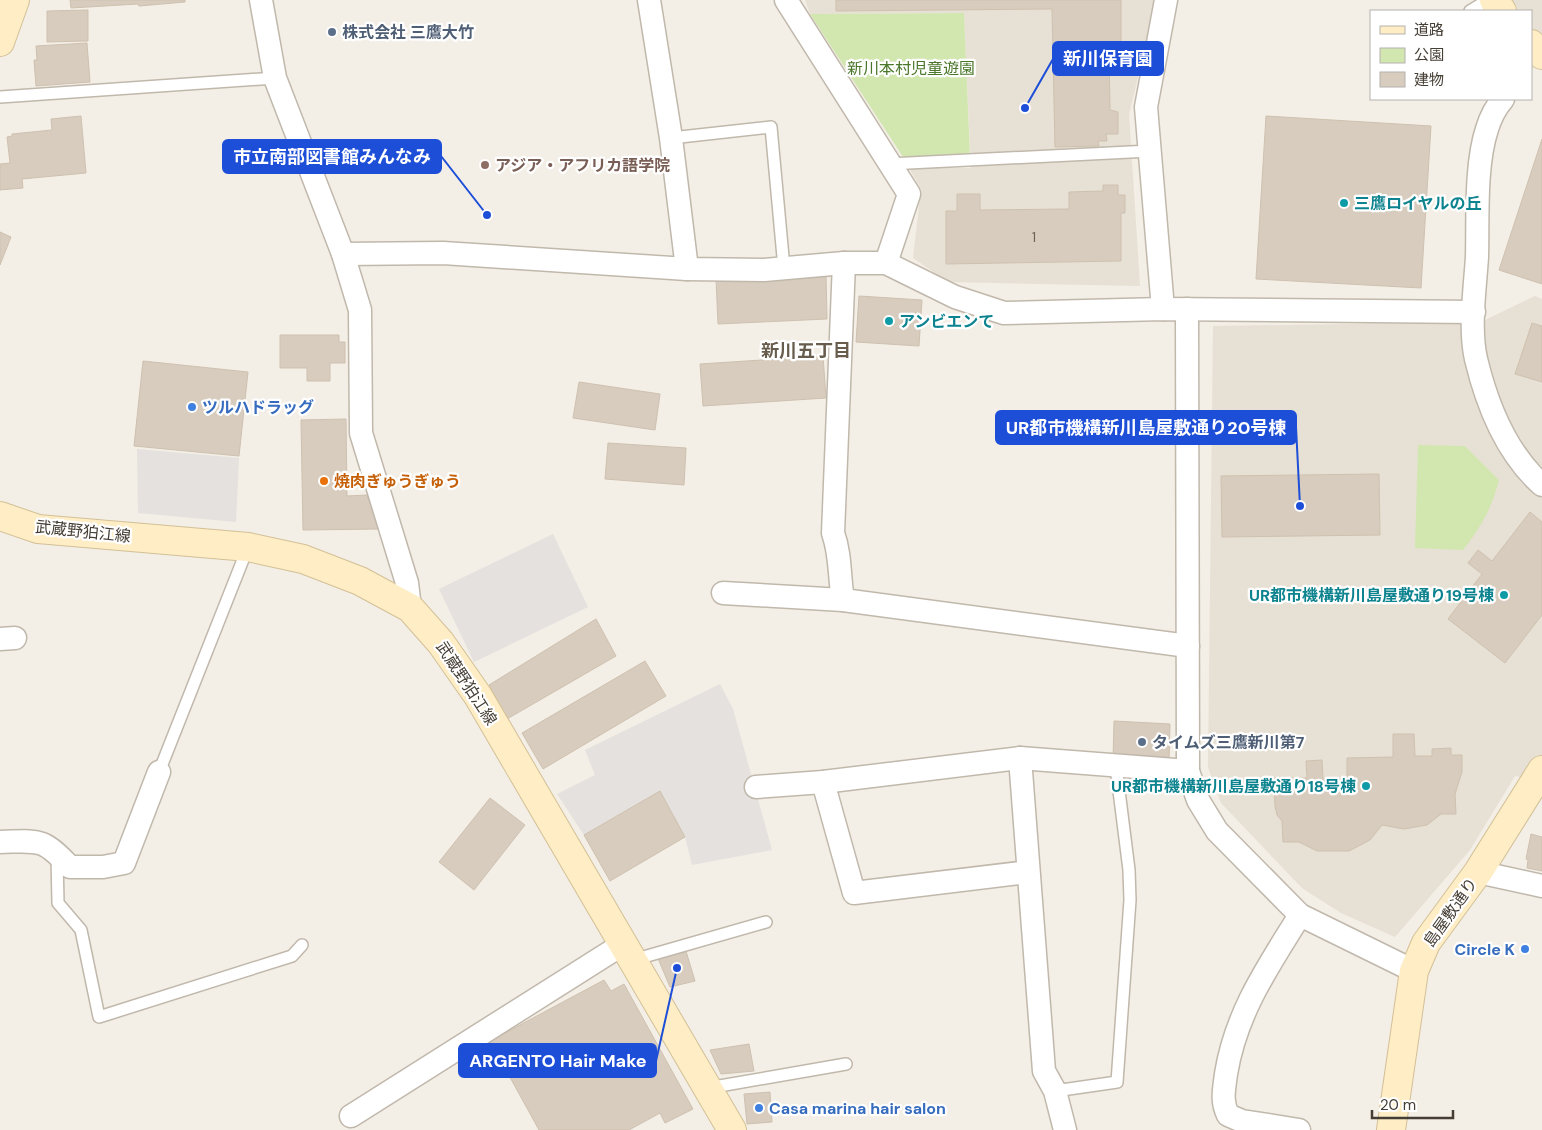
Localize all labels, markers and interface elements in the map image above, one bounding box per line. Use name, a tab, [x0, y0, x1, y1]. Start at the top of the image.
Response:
legend	[1370, 10, 1532, 100]
text: 道路	[1414, 20, 1444, 40]
place label: 株式会社 三鷹大竹	[342, 22, 474, 43]
marker: 株式会社 三鷹大竹	[326, 26, 338, 38]
callout: 新川保育園	[1053, 42, 1163, 75]
text: 公園	[1414, 45, 1444, 65]
text: 新川保育園	[1063, 47, 1153, 71]
park label: 新川本村児童遊園	[847, 58, 975, 79]
text: 建物	[1414, 70, 1444, 90]
callout: 市立南部図書館みんなみ	[223, 140, 441, 173]
text: 市立南部図書館みんなみ	[233, 145, 431, 169]
place label: アジア・アフリカ語学院	[495, 155, 670, 176]
marker: アジア・アフリカ語学院	[479, 159, 491, 171]
place label: 三鷹ロイヤルの丘	[1354, 193, 1482, 214]
marker: 三鷹ロイヤルの丘	[1338, 197, 1350, 209]
house number: 1	[1032, 228, 1036, 246]
place label: アンビエンて	[899, 311, 994, 332]
marker: アンビエンて	[883, 315, 895, 327]
district label: 新川五丁目	[761, 339, 851, 363]
place label: ツルハドラッグ	[202, 397, 314, 418]
marker: ツルハドラッグ	[186, 401, 198, 413]
callout: UR都市機構新川島屋敷通り20号棟	[996, 411, 1296, 444]
text: UR都市機構新川島屋敷通り20号棟	[1006, 416, 1286, 440]
place label: 焼肉ぎゅうぎゅう	[334, 471, 461, 492]
marker: 焼肉ぎゅうぎゅう	[318, 475, 330, 487]
street label: 武蔵野狛江線	[34, 516, 132, 547]
place label: UR都市機構新川島屋敷通り19号棟	[1249, 585, 1494, 606]
marker: UR都市機構新川島屋敷通り19号棟	[1498, 589, 1510, 601]
street label: 武蔵野狛江線	[432, 637, 502, 729]
place label: タイムズ三鷹新川第7	[1152, 732, 1305, 753]
marker: タイムズ三鷹新川第7	[1136, 736, 1148, 748]
place label: UR都市機構新川島屋敷通り18号棟	[1111, 776, 1356, 797]
marker: UR都市機構新川島屋敷通り18号棟	[1360, 780, 1372, 792]
street label: 島屋敷通り	[1419, 873, 1482, 951]
place label: Circle K	[1455, 939, 1516, 960]
marker: Circle K	[1519, 943, 1531, 955]
callout: ARGENTO Hair Make	[459, 1044, 656, 1077]
text: ARGENTO Hair Make	[469, 1049, 647, 1073]
scale bar	[1372, 1088, 1453, 1120]
text: 20 m	[1380, 1095, 1416, 1115]
place label: Casa marina hair salon	[769, 1098, 946, 1119]
marker: Casa marina hair salon	[753, 1102, 765, 1114]

